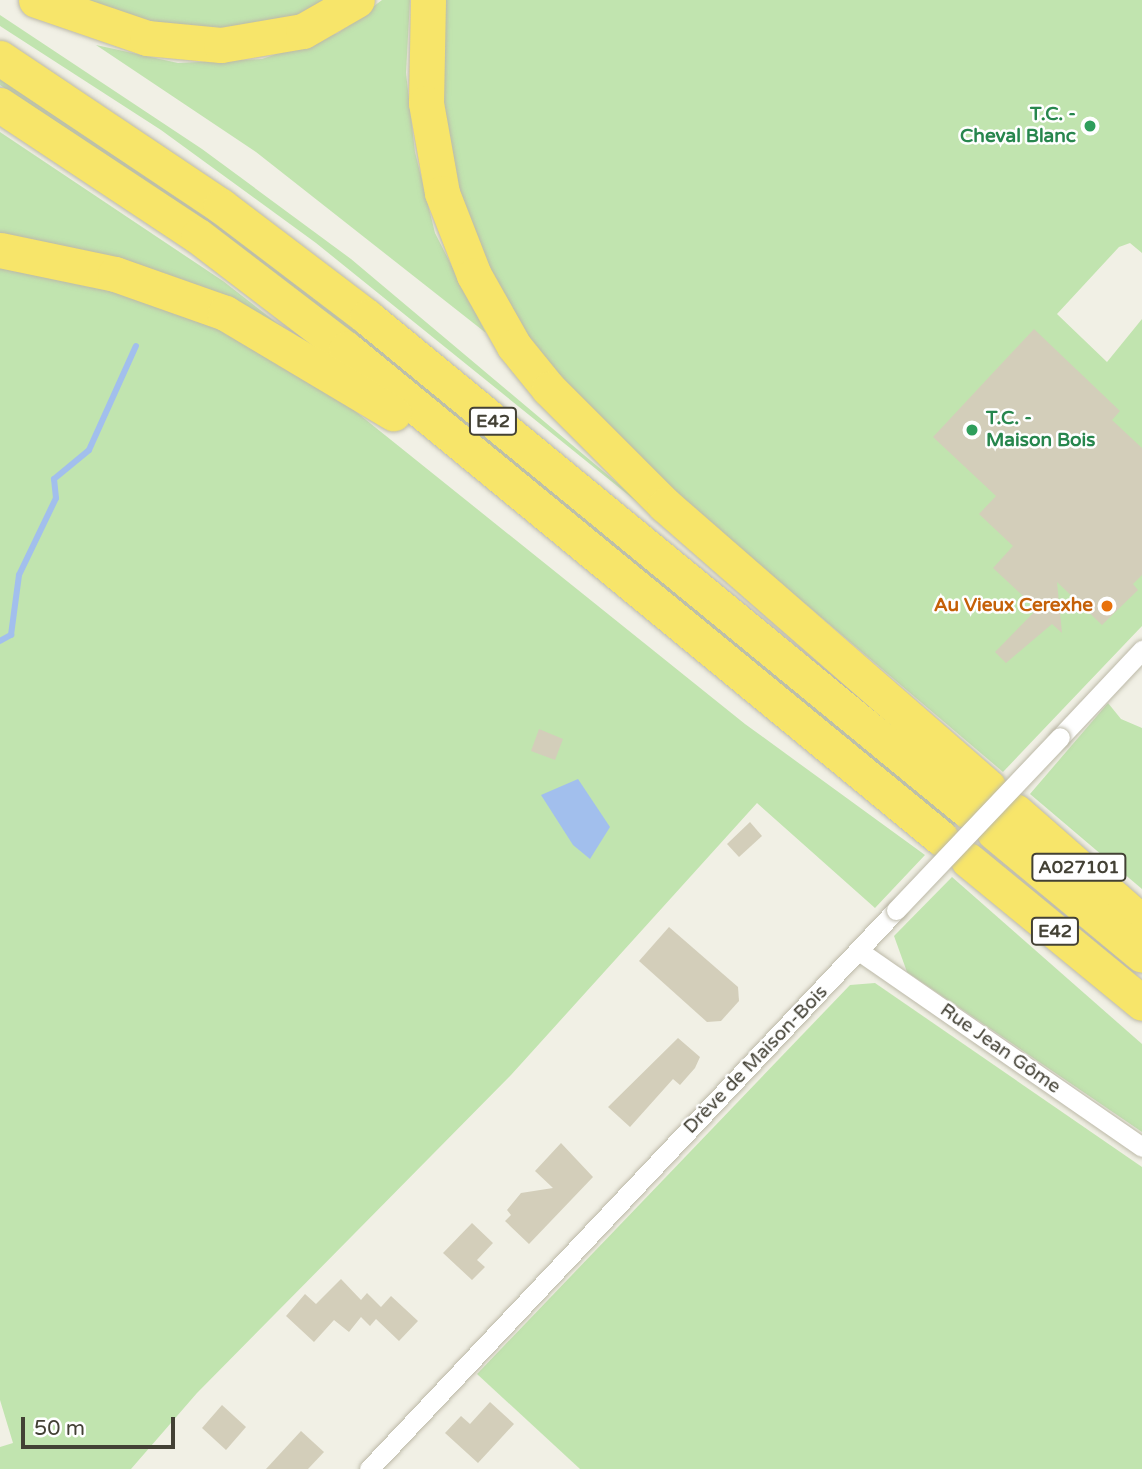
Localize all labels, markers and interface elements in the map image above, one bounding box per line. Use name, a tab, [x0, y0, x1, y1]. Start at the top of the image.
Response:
place label: T.C. - Cheval Blanc	[960, 104, 1076, 148]
marker: T.C. - Cheval Blanc	[1082, 118, 1098, 134]
road number: E42	[468, 407, 518, 436]
place label: T.C. - Maison Bois	[986, 408, 1095, 452]
marker: T.C. - Maison Bois	[964, 422, 980, 438]
place label: Au Vieux Cerexhe	[934, 595, 1093, 617]
marker: Au Vieux Cerexhe	[1099, 598, 1115, 614]
road number: A027101	[1030, 852, 1128, 882]
road number: E42	[1030, 916, 1080, 946]
street label: Drève de Maison-Bois	[679, 981, 833, 1139]
street label: Rue Jean Gôme	[935, 999, 1065, 1099]
scale bar	[24, 1402, 178, 1446]
text: 50 m	[34, 1416, 85, 1441]

